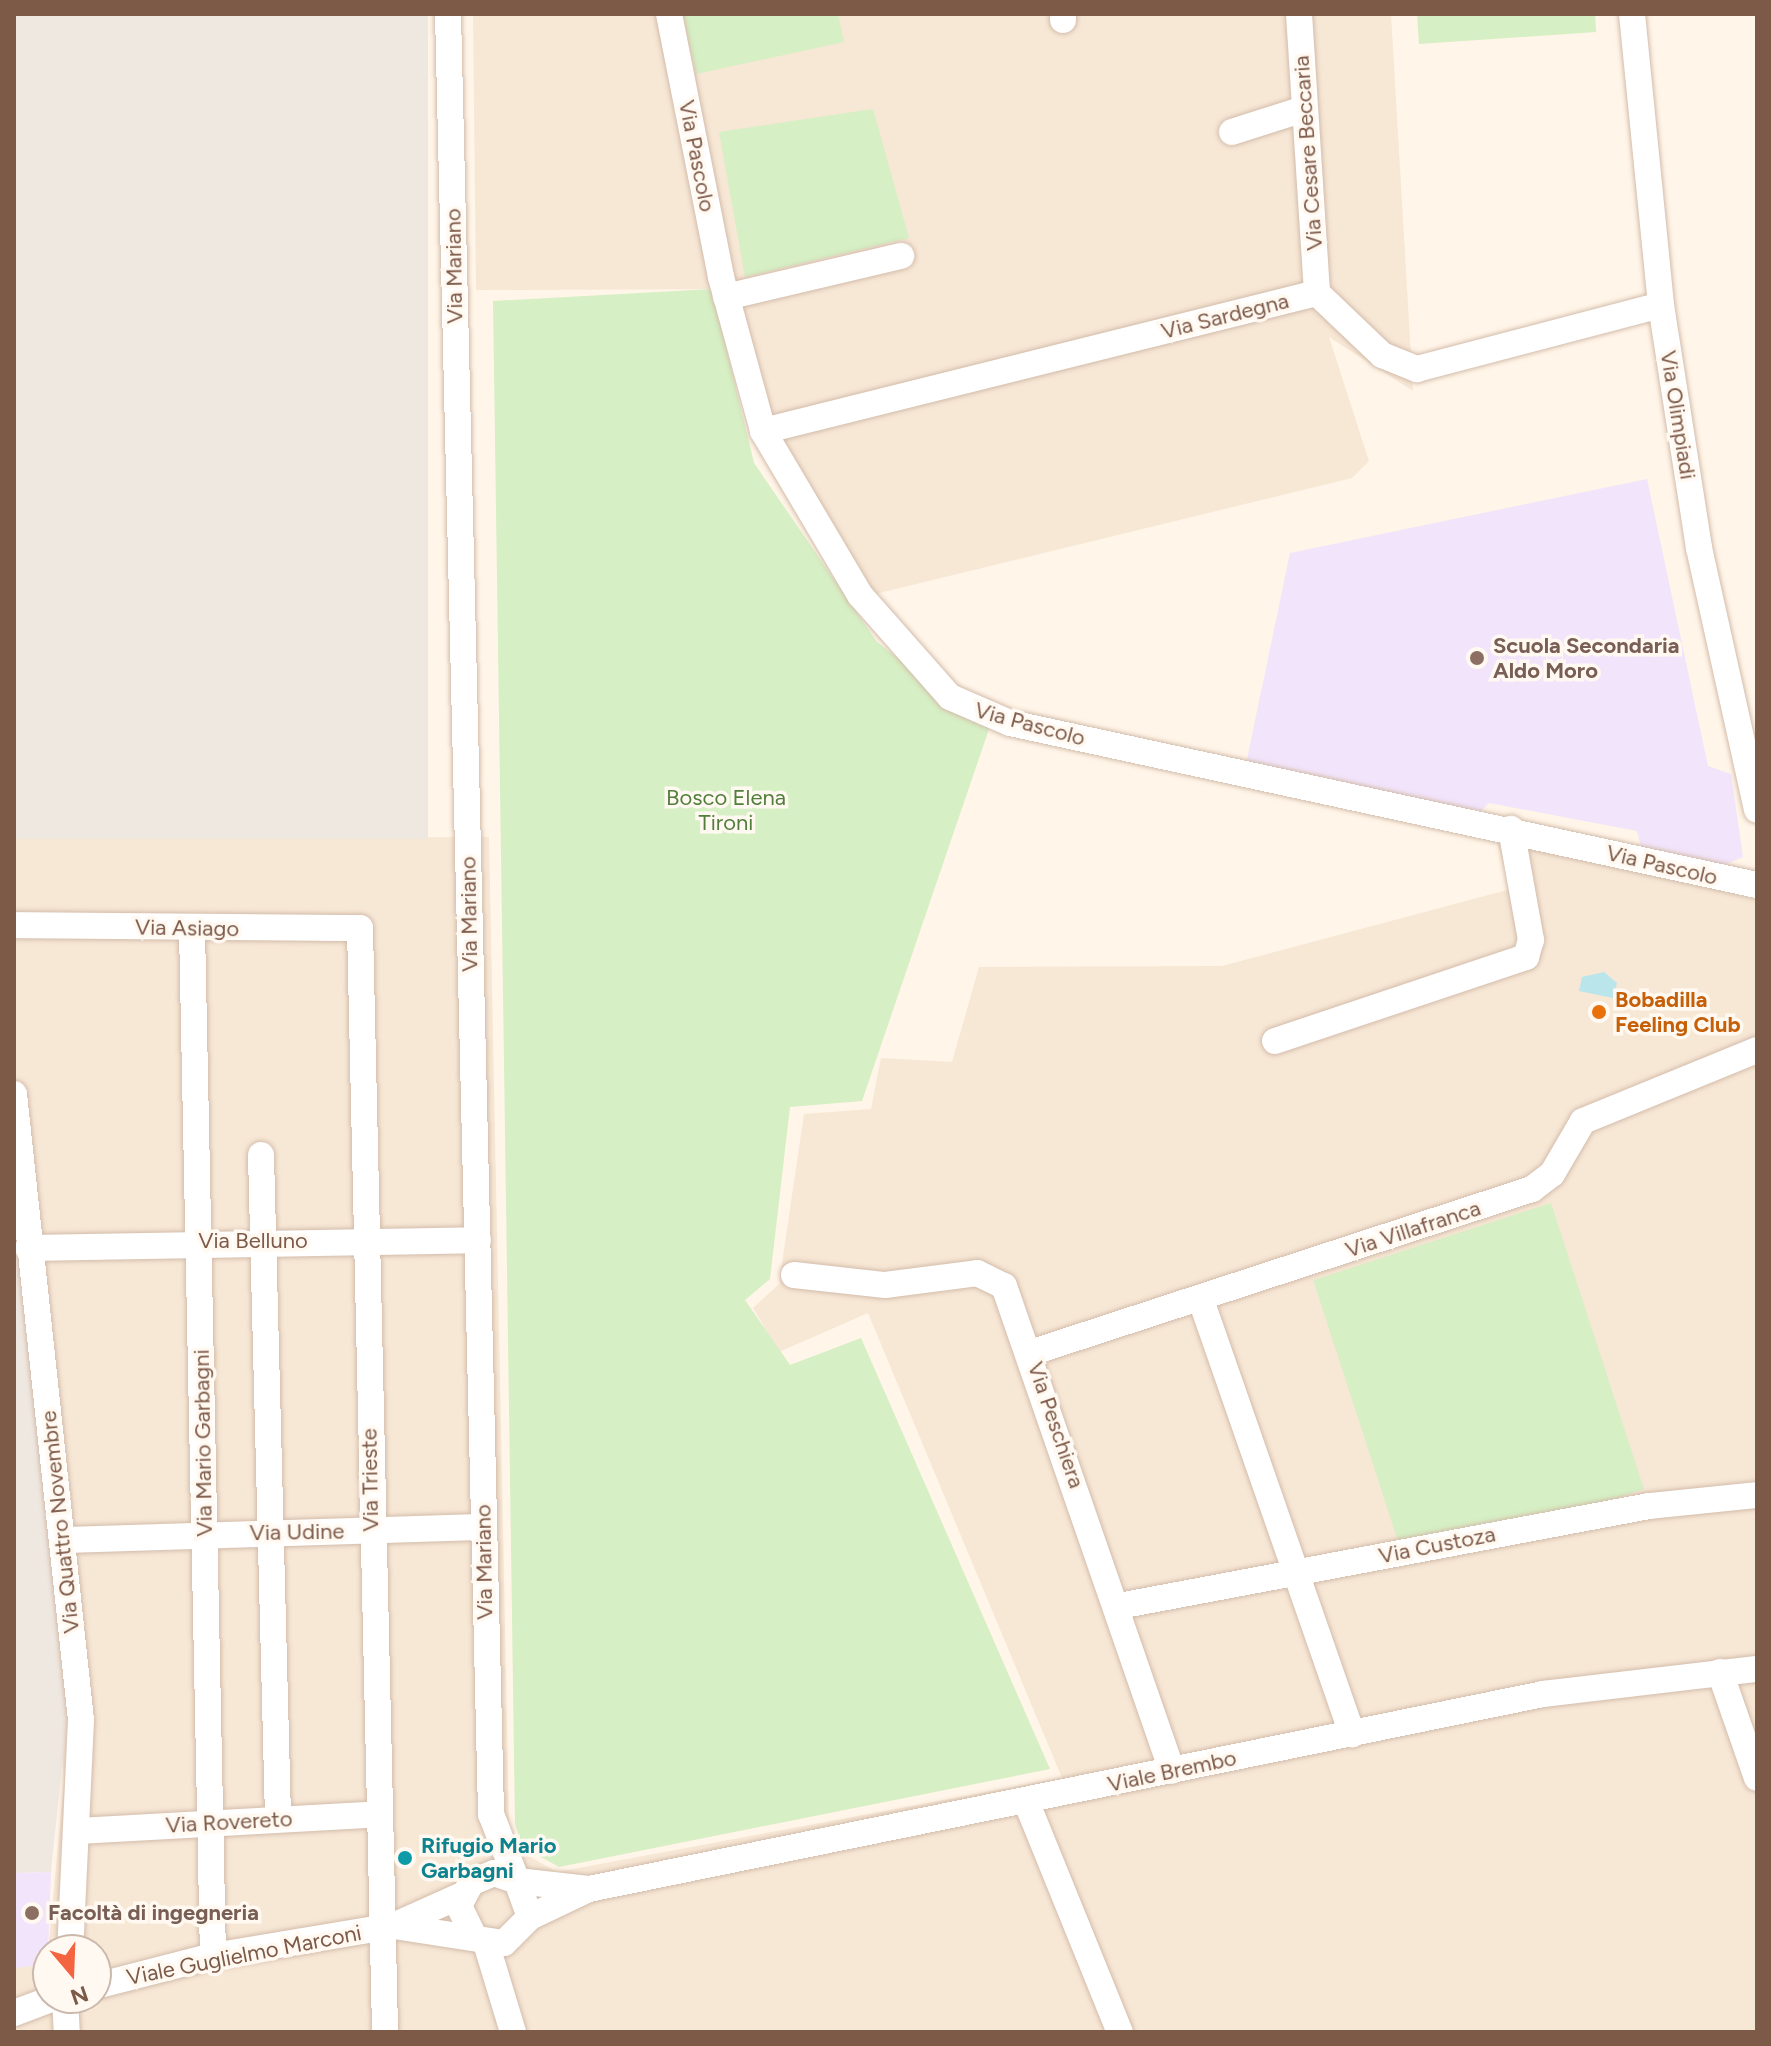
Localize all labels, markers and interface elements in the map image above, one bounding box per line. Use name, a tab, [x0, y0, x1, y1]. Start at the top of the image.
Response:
street label: Via Cesare Beccaria	[1288, 55, 1328, 251]
street label: Via Pascolo	[673, 98, 721, 214]
street label: Via Mariano	[440, 208, 468, 324]
street label: Via Sardegna	[1159, 287, 1291, 345]
street label: Via Olimpiadi	[1655, 349, 1701, 481]
place label: Scuola Secondaria Aldo Moro	[1493, 632, 1679, 684]
marker: Scuola Secondaria Aldo Moro	[1468, 649, 1486, 667]
street label: Via Pascolo	[972, 697, 1088, 751]
park label: Bosco Elena Tironi	[666, 784, 786, 836]
street label: Via Pascolo	[1604, 839, 1720, 891]
street label: Via Mariano	[455, 856, 483, 972]
street label: Via Asiago	[135, 914, 239, 942]
place label: Bobadilla Feeling Club	[1615, 986, 1740, 1038]
marker: Bobadilla Feeling Club	[1590, 1003, 1608, 1021]
street label: Via Villafranca	[1342, 1195, 1484, 1263]
street label: Via Belluno	[198, 1228, 308, 1254]
street label: Via Mario Garbagni	[188, 1349, 218, 1537]
street label: Via Peschiera	[1022, 1358, 1090, 1492]
street label: Via Quattro Novembre	[35, 1409, 85, 1635]
street label: Via Trieste	[356, 1428, 384, 1532]
street label: Via Mariano	[470, 1504, 498, 1620]
street label: Via Udine	[249, 1518, 345, 1546]
street label: Via Custoza	[1376, 1521, 1498, 1569]
street label: Viale Brembo	[1105, 1744, 1239, 1798]
street label: Via Rovereto	[165, 1805, 293, 1839]
place label: Rifugio Mario Garbagni	[421, 1832, 557, 1884]
marker: Rifugio Mario Garbagni	[396, 1849, 414, 1867]
place label: Facoltà di ingegneria	[48, 1900, 259, 1926]
marker: Facoltà di ingegneria	[23, 1904, 41, 1922]
street label: Viale Guglielmo Marconi	[124, 1919, 364, 1991]
north arrow	[32, 1934, 112, 2014]
text: N	[67, 1980, 92, 2011]

